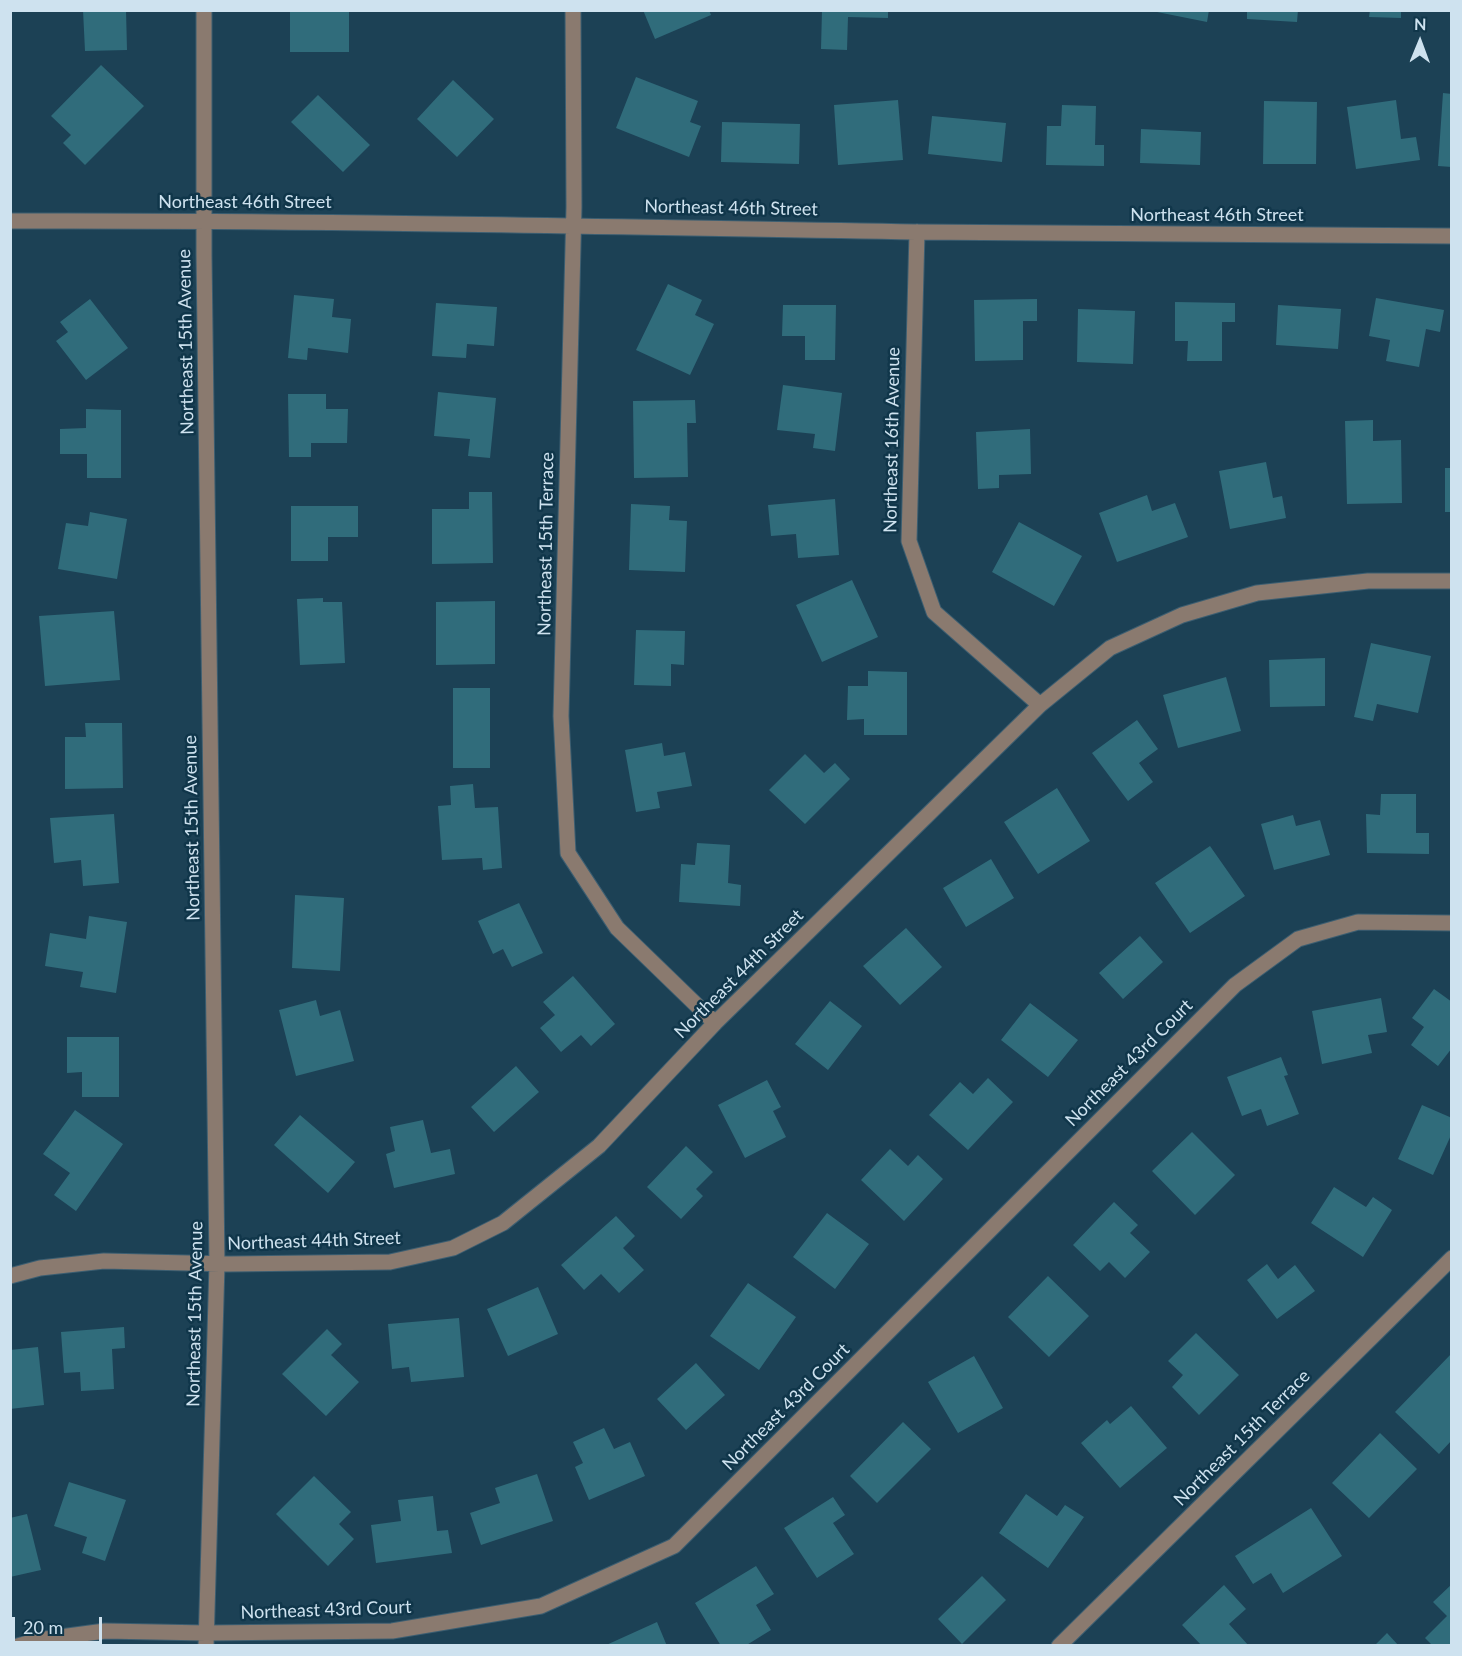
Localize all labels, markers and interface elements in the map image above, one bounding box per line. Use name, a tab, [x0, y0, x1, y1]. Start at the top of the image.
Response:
north arrow	[1390, 12, 1450, 72]
text: N	[1414, 14, 1427, 33]
street label: Northeast 46th Street	[158, 191, 332, 213]
street label: Northeast 46th Street	[644, 196, 818, 220]
street label: Northeast 46th Street	[1130, 204, 1304, 226]
street label: Northeast 15th Avenue	[174, 249, 198, 435]
street label: Northeast 16th Avenue	[880, 347, 904, 533]
street label: Northeast 15th Terrace	[534, 452, 558, 636]
street label: Northeast 15th Avenue	[180, 735, 204, 921]
street label: Northeast 44th Street	[670, 905, 808, 1043]
street label: Northeast 43rd Court	[1061, 995, 1197, 1131]
street label: Northeast 15th Avenue	[183, 1221, 207, 1407]
street label: Northeast 44th Street	[227, 1227, 401, 1255]
street label: Northeast 43rd Court	[718, 1339, 854, 1475]
street label: Northeast 15th Terrace	[1169, 1365, 1315, 1511]
street label: Northeast 43rd Court	[240, 1596, 412, 1624]
scale bar	[15, 1605, 105, 1643]
text: 20 m	[23, 1616, 63, 1638]

